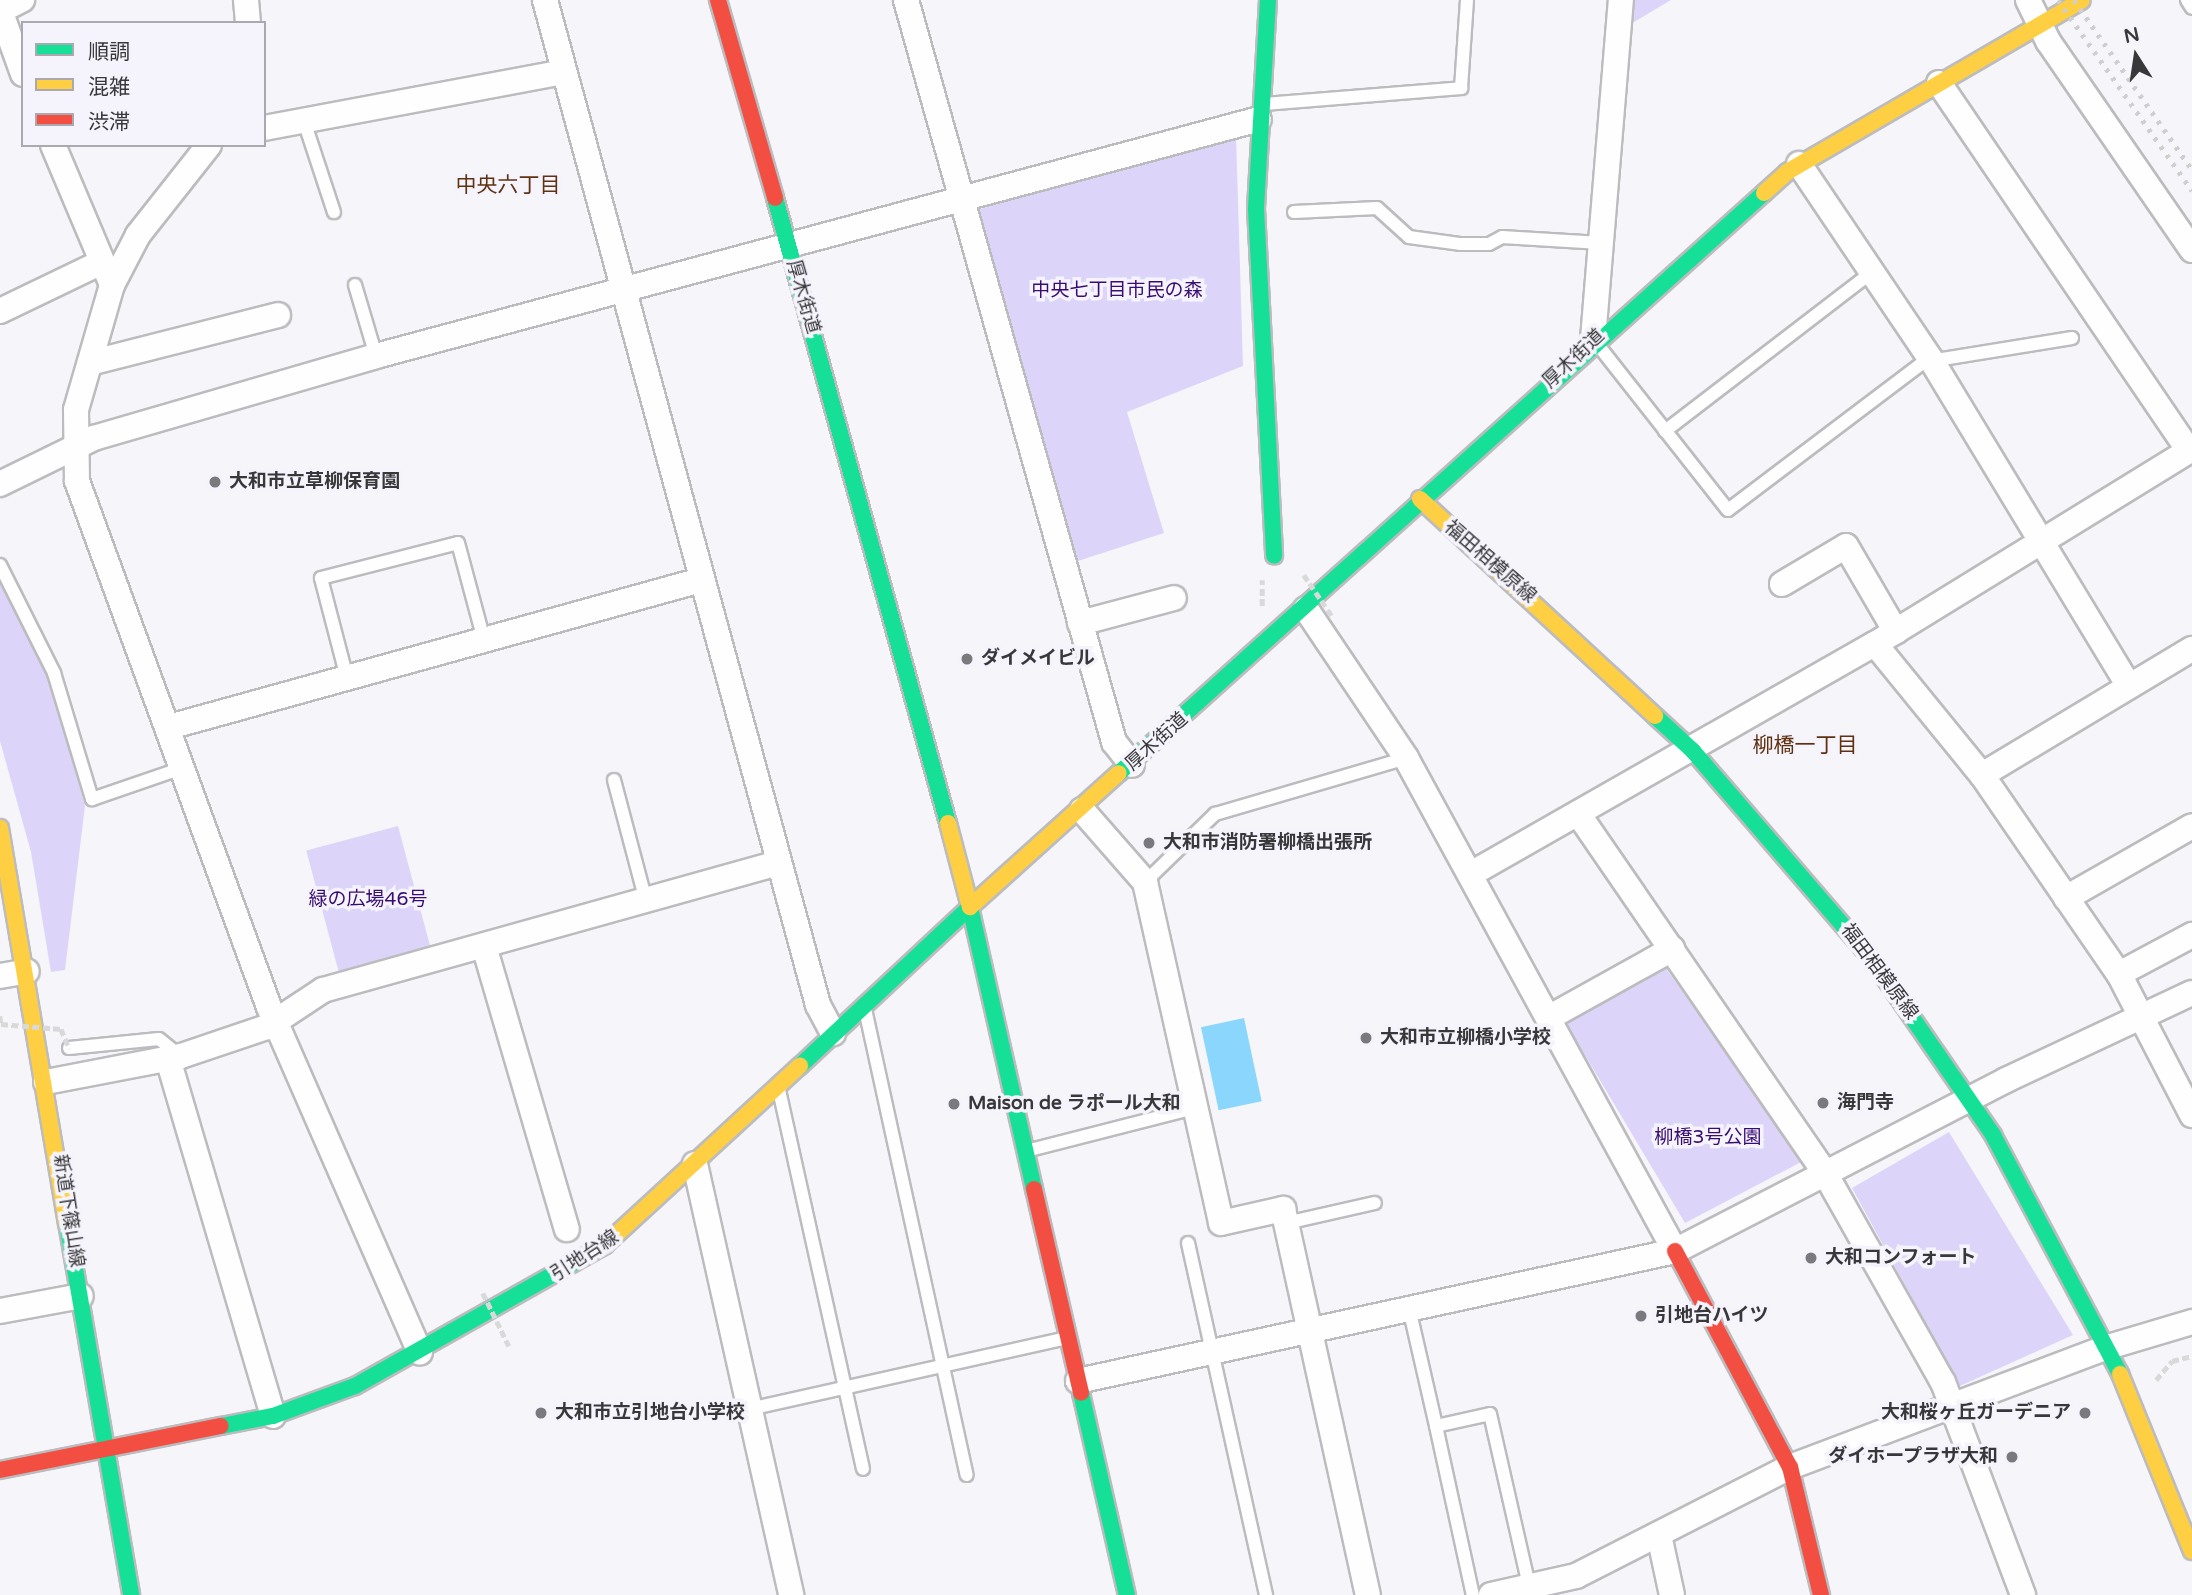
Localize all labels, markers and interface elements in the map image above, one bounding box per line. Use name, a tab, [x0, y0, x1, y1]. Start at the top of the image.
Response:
legend	[21, 21, 266, 147]
north arrow	[2101, 21, 2171, 91]
text: N	[2122, 23, 2141, 48]
text: 順調	[88, 40, 130, 65]
text: 混雑	[88, 75, 130, 100]
text: 渋滞	[88, 110, 130, 135]
district label: 中央六丁目	[456, 173, 560, 199]
street label: 厚木街道	[782, 257, 824, 337]
park label: 中央七丁目市民の森	[1032, 280, 1202, 302]
street label: 厚木街道	[1538, 325, 1610, 393]
place label: 大和市立草柳保育園	[229, 471, 400, 493]
marker: 大和市立草柳保育園	[207, 474, 223, 490]
street label: 福田相模原線	[1440, 516, 1540, 608]
place label: ダイメイビル	[981, 648, 1095, 670]
marker: ダイメイビル	[959, 651, 975, 667]
street label: 厚木街道	[1121, 708, 1193, 776]
district label: 柳橋一丁目	[1753, 733, 1857, 759]
place label: 大和市消防署柳橋出張所	[1163, 832, 1372, 854]
marker: 大和市消防署柳橋出張所	[1141, 835, 1157, 851]
park label: 緑の広場46号	[309, 889, 427, 911]
street label: 福田相模原線	[1836, 920, 1922, 1024]
place label: 大和市立柳橋小学校	[1380, 1027, 1551, 1049]
marker: 大和市立柳橋小学校	[1358, 1030, 1374, 1046]
place label: 海門寺	[1837, 1092, 1894, 1114]
place label: Maison de ラポール大和	[968, 1093, 1181, 1115]
marker: 海門寺	[1815, 1095, 1831, 1111]
marker: Maison de ラポール大和	[946, 1096, 962, 1112]
park label: 柳橋3号公園	[1655, 1127, 1761, 1149]
street label: 新道下篠山線	[48, 1153, 88, 1269]
street label: 引地台線	[547, 1226, 623, 1286]
place label: 大和コンフォート	[1825, 1247, 1977, 1269]
marker: 大和コンフォート	[1803, 1250, 1819, 1266]
place label: 引地台ハイツ	[1655, 1305, 1769, 1327]
marker: 引地台ハイツ	[1633, 1308, 1649, 1324]
place label: 大和市立引地台小学校	[555, 1402, 745, 1424]
place label: 大和桜ヶ丘ガーデニア	[1881, 1402, 2071, 1424]
marker: 大和市立引地台小学校	[533, 1405, 549, 1421]
marker: 大和桜ヶ丘ガーデニア	[2077, 1405, 2093, 1421]
place label: ダイホープラザ大和	[1827, 1446, 1998, 1468]
marker: ダイホープラザ大和	[2004, 1449, 2020, 1465]

